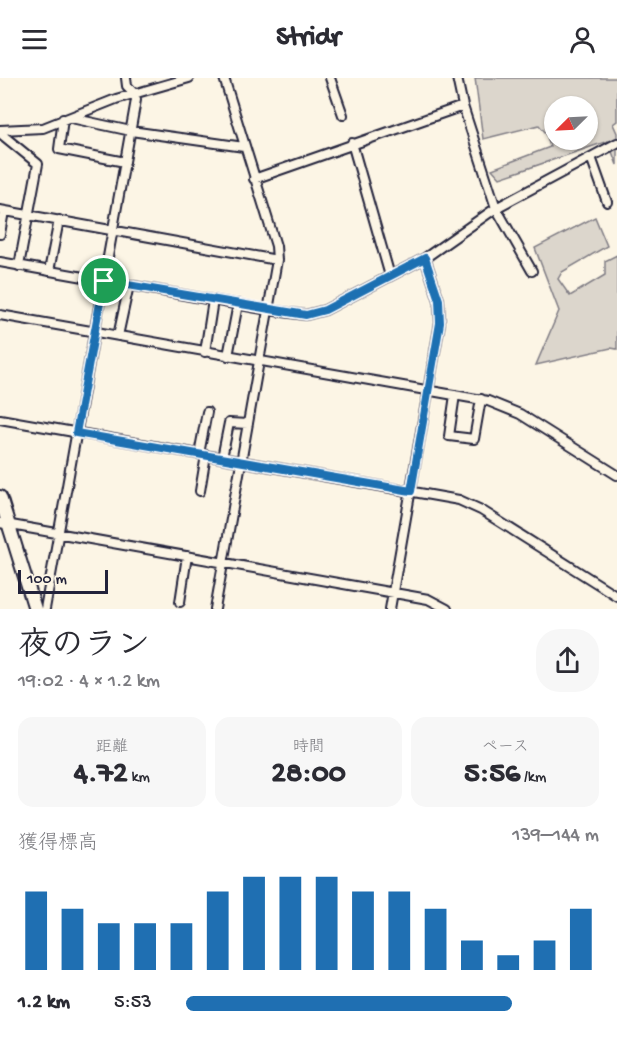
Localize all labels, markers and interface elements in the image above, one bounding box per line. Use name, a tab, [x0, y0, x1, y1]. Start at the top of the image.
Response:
icon: menu	[18, 23, 51, 56]
text: Stridr	[276, 23, 341, 55]
icon: person	[566, 23, 599, 56]
north arrow	[544, 96, 598, 150]
map controls	[544, 96, 598, 150]
pin	[78, 255, 129, 306]
icon: arrive	[87, 264, 120, 297]
scale bar	[18, 567, 108, 594]
text: 100 m	[27, 571, 67, 590]
text: 夜のラン	[18, 629, 150, 667]
button: share	[536, 629, 599, 692]
text: 19:02 · 4 × 1.2 km	[18, 671, 160, 694]
text: 距離	[96, 739, 128, 758]
text: 時間	[292, 739, 325, 758]
text: ペース	[482, 739, 529, 758]
text: 4.72	[74, 758, 128, 793]
text: 28:00	[271, 758, 346, 793]
text: 5:56	[464, 758, 520, 793]
text: km	[128, 769, 150, 788]
text: /km	[520, 769, 546, 788]
text: 139–144 m	[512, 825, 599, 848]
text: 獲得標高	[18, 833, 98, 856]
text: 1.2 km	[18, 992, 70, 1015]
text: 5:53	[114, 992, 152, 1015]

